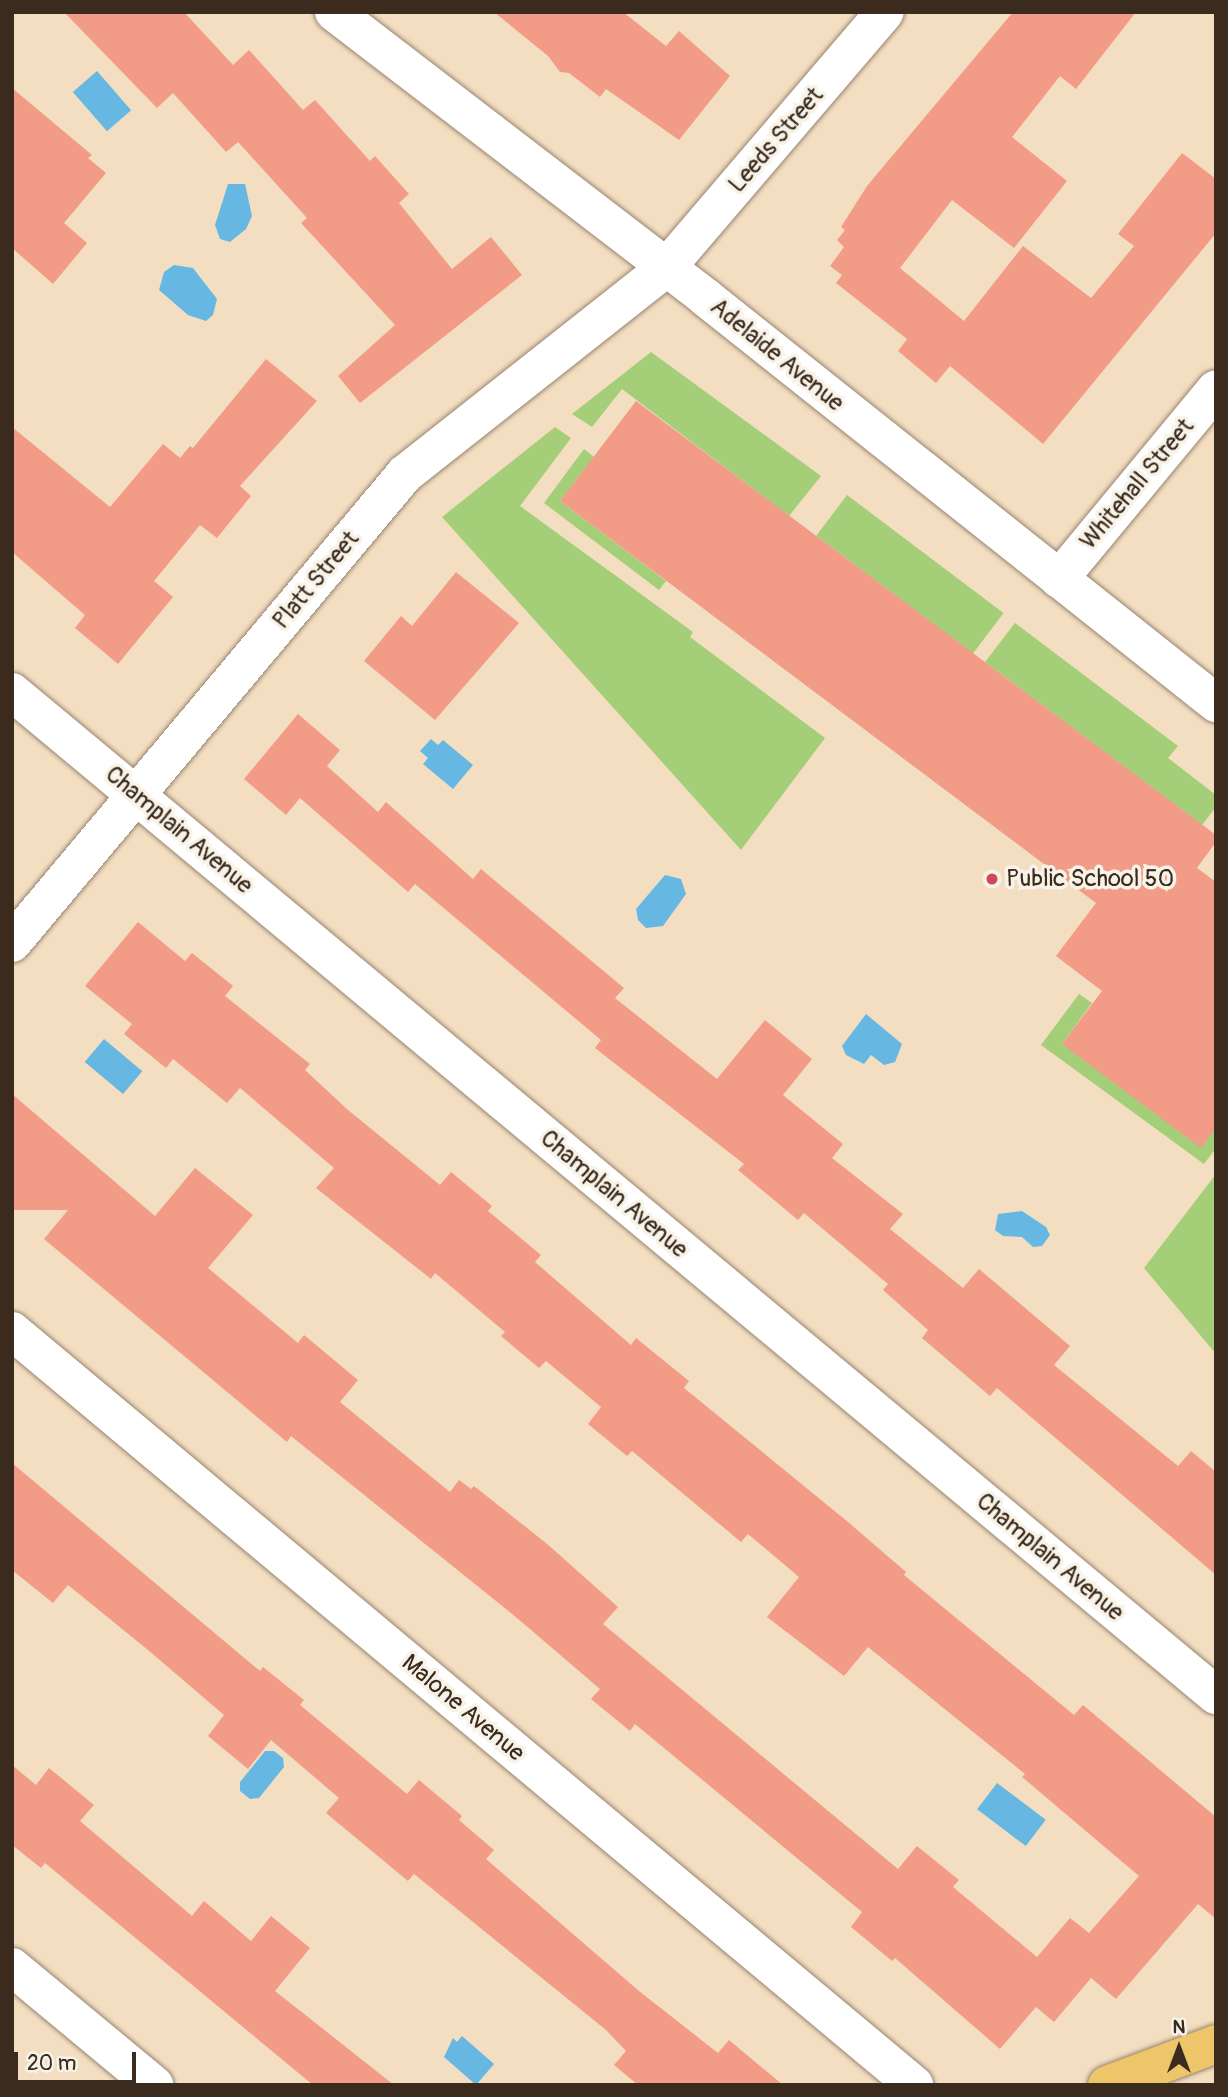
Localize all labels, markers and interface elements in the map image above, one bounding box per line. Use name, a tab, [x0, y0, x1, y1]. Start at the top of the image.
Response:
street label: Leeds Street	[722, 82, 830, 198]
street label: Adelaide Avenue	[704, 292, 850, 418]
street label: Whitehall Street	[1074, 413, 1200, 555]
street label: Platt Street	[267, 525, 365, 635]
street label: Champlain Avenue	[100, 760, 258, 900]
place label: Public School 50	[1006, 865, 1174, 893]
marker: Public School 50	[984, 871, 1000, 887]
street label: Champlain Avenue	[535, 1124, 693, 1264]
street label: Champlain Avenue	[971, 1487, 1129, 1627]
street label: Malone Avenue	[396, 1648, 530, 1768]
north arrow	[1144, 2013, 1214, 2083]
text: N	[1173, 2015, 1185, 2039]
scale bar	[18, 2038, 140, 2082]
text: 20 m	[27, 2050, 76, 2077]

